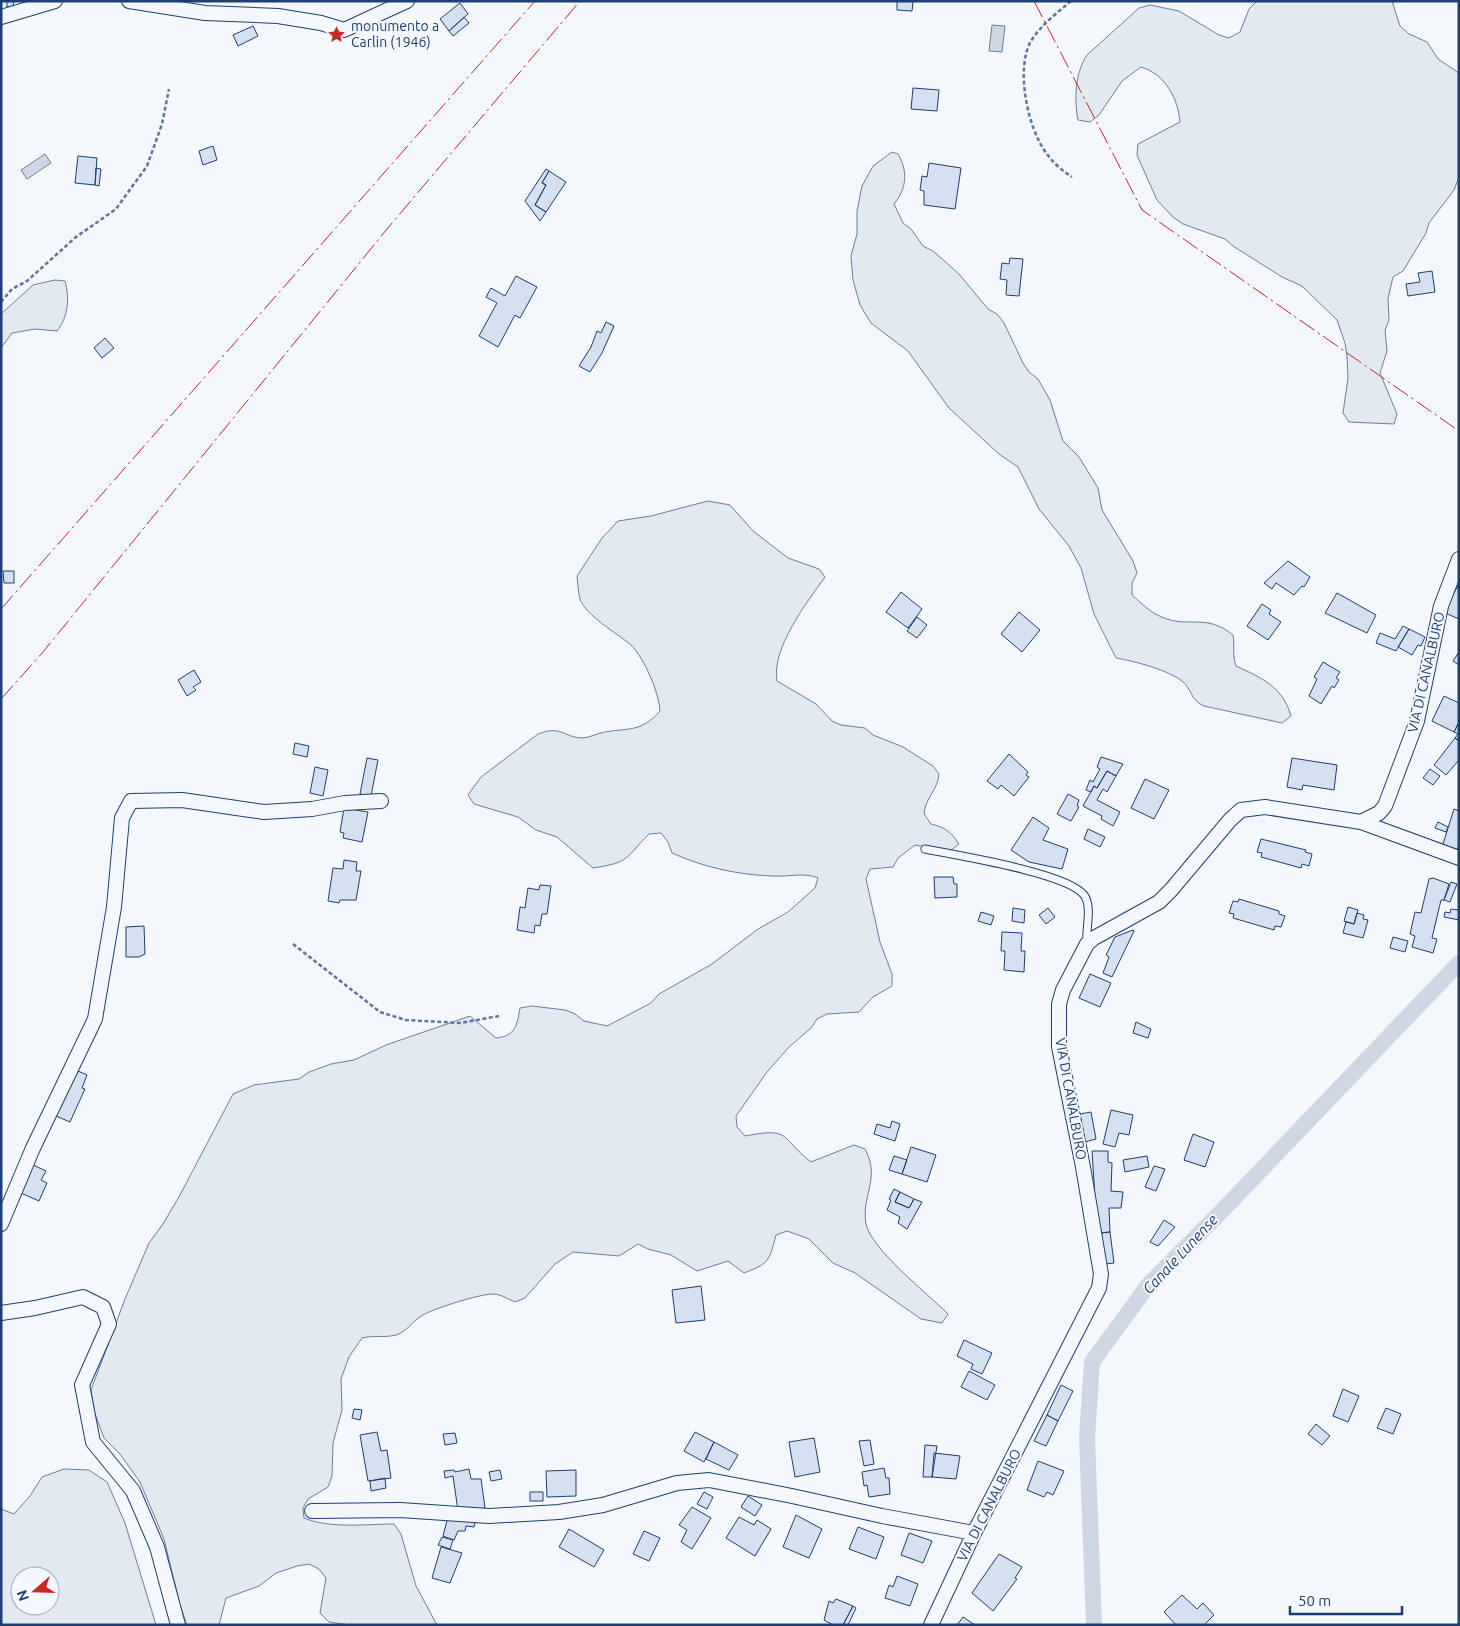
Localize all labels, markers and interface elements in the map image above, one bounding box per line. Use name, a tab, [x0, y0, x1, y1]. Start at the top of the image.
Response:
place label: monumento a Carlin (1946)	[351, 18, 439, 50]
place icon: monumento a Carlin (1946)	[327, 24, 347, 44]
street label: VIA DI CANALBURO	[1404, 610, 1448, 734]
street label: VIA DI CANALBURO	[1052, 1037, 1090, 1161]
water label: Canale Lunense	[1139, 1211, 1221, 1297]
street label: VIA DI CANALBURO	[954, 1446, 1024, 1564]
north arrow	[10, 1566, 60, 1616]
scale bar	[1290, 1584, 1402, 1616]
text: N	[13, 1588, 32, 1603]
text: 50 m	[1298, 1592, 1331, 1609]

